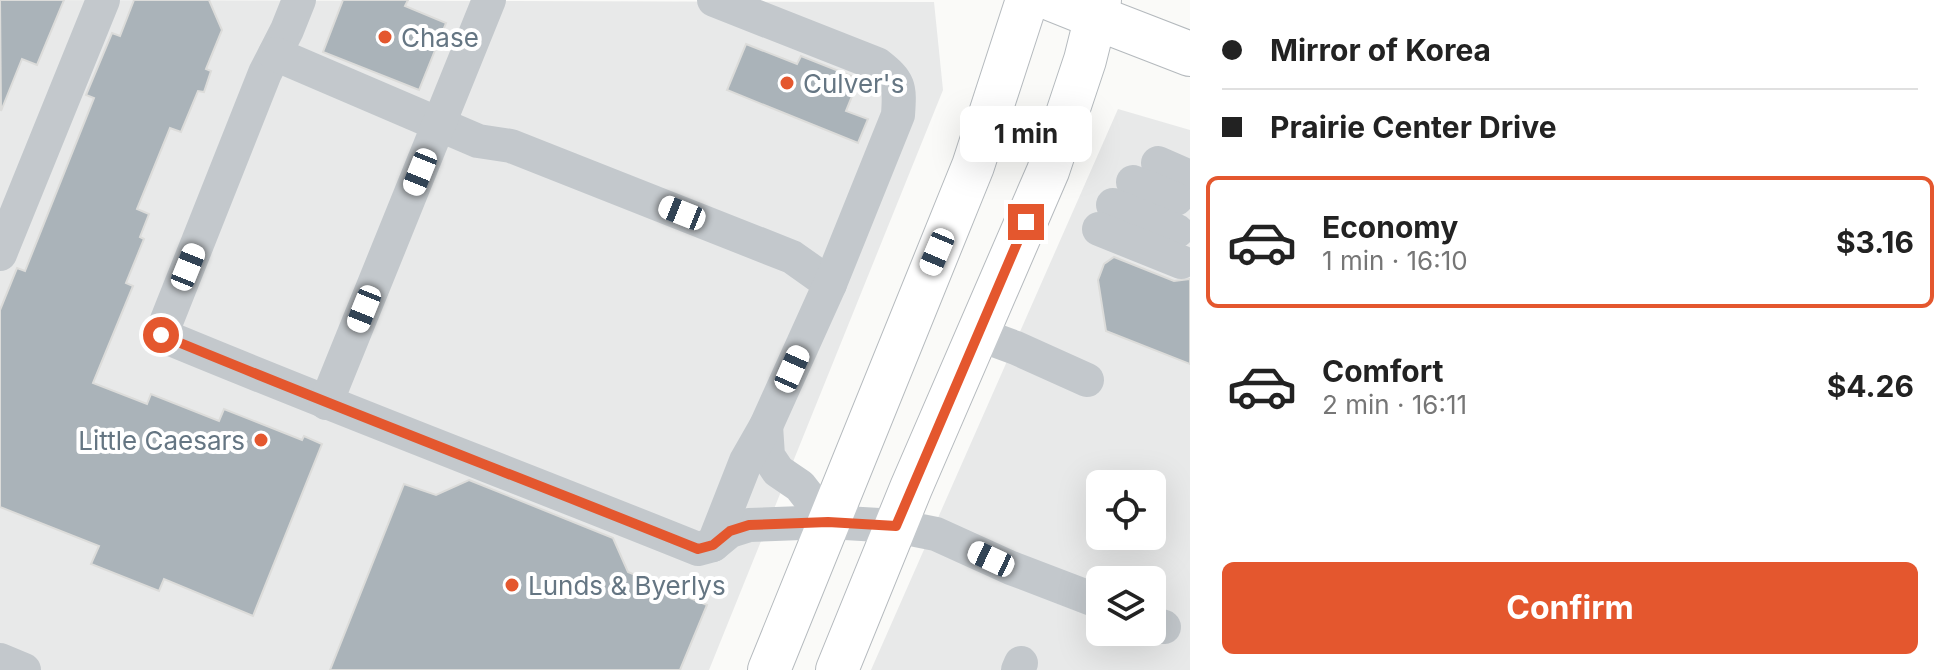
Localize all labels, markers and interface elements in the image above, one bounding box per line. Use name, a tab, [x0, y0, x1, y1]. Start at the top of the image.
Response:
place label: Chase	[401, 22, 479, 53]
marker: Chase	[376, 28, 394, 46]
text: Mirror of Korea	[1270, 32, 1491, 68]
place label: Culver's	[803, 68, 904, 99]
marker: Culver's	[778, 74, 796, 92]
callout: 1 min	[960, 106, 1092, 162]
text: Prairie Center Drive	[1270, 109, 1557, 145]
text: 1 min	[994, 118, 1058, 149]
car	[400, 145, 440, 199]
car	[655, 193, 709, 233]
route end	[1008, 204, 1044, 240]
icon: car	[1226, 206, 1298, 278]
text: Economy	[1322, 209, 1458, 245]
text: $3.16	[1836, 224, 1914, 260]
car	[917, 225, 957, 279]
car	[168, 240, 208, 294]
text: 1 min · 16:10	[1322, 245, 1468, 276]
car	[344, 282, 384, 336]
route start	[143, 317, 179, 353]
car	[771, 342, 813, 396]
icon: car	[1226, 350, 1298, 422]
text: Comfort	[1322, 353, 1443, 389]
text: $4.26	[1827, 368, 1914, 404]
text: 2 min · 16:11	[1322, 389, 1467, 420]
place label: Little Caesars	[78, 425, 245, 456]
marker: Little Caesars	[252, 431, 270, 449]
map controls	[1086, 470, 1166, 646]
button: locate	[1086, 470, 1166, 550]
car	[964, 538, 1018, 580]
button: Confirm	[1222, 562, 1918, 654]
button: layers	[1086, 566, 1166, 646]
place label: Lunds & Byerlys	[528, 570, 726, 601]
marker: Lunds & Byerlys	[503, 576, 521, 594]

